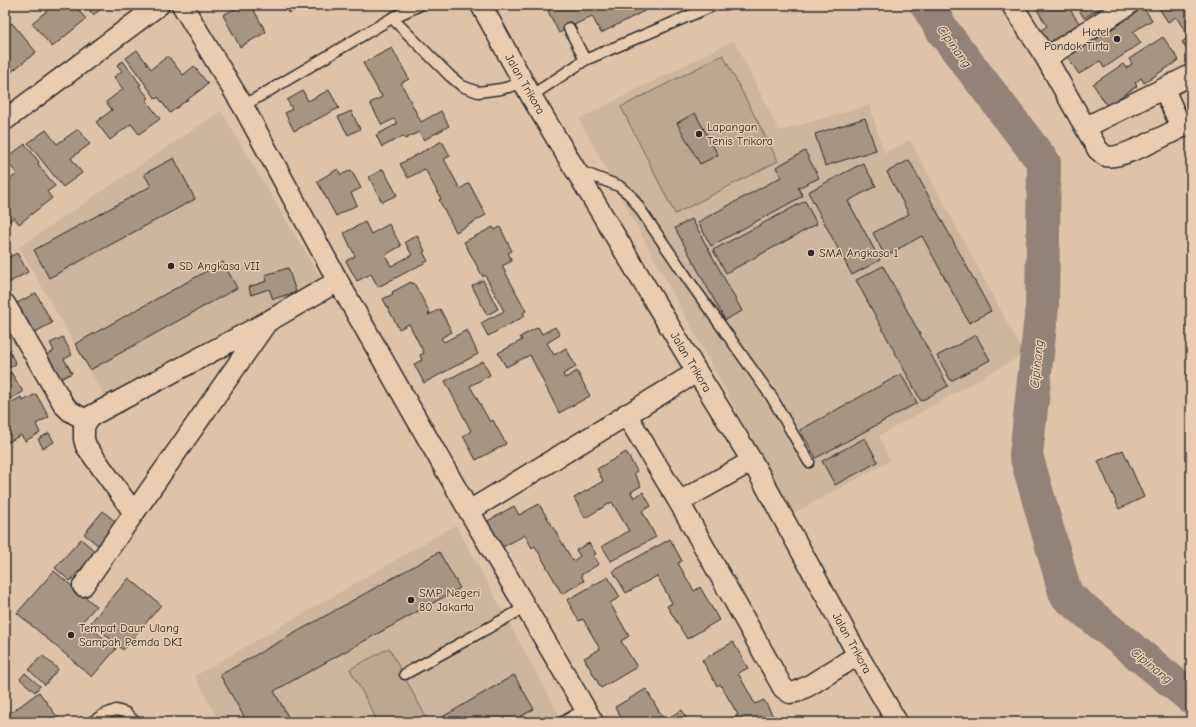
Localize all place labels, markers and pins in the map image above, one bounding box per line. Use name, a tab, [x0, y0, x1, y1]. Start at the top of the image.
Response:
place label: Hotel Pondok Tirta	[1044, 25, 1109, 53]
marker: Hotel Pondok Tirta	[1112, 34, 1122, 44]
place label: Lapangan Tenis Trikora	[707, 120, 773, 148]
marker: Lapangan Tenis Trikora	[694, 129, 704, 139]
place label: SMA Angkasa 1	[819, 246, 899, 260]
marker: SMA Angkasa 1	[806, 248, 816, 258]
place label: SD Angkasa VII	[179, 259, 260, 273]
marker: SD Angkasa VII	[166, 261, 176, 271]
place label: SMP Negeri 80 Jakarta	[419, 586, 480, 614]
marker: SMP Negeri 80 Jakarta	[406, 595, 416, 605]
place label: Tempat Daur Ulang Sampah Pemda DKI	[79, 621, 183, 649]
marker: Tempat Daur Ulang Sampah Pemda DKI	[66, 630, 76, 640]

